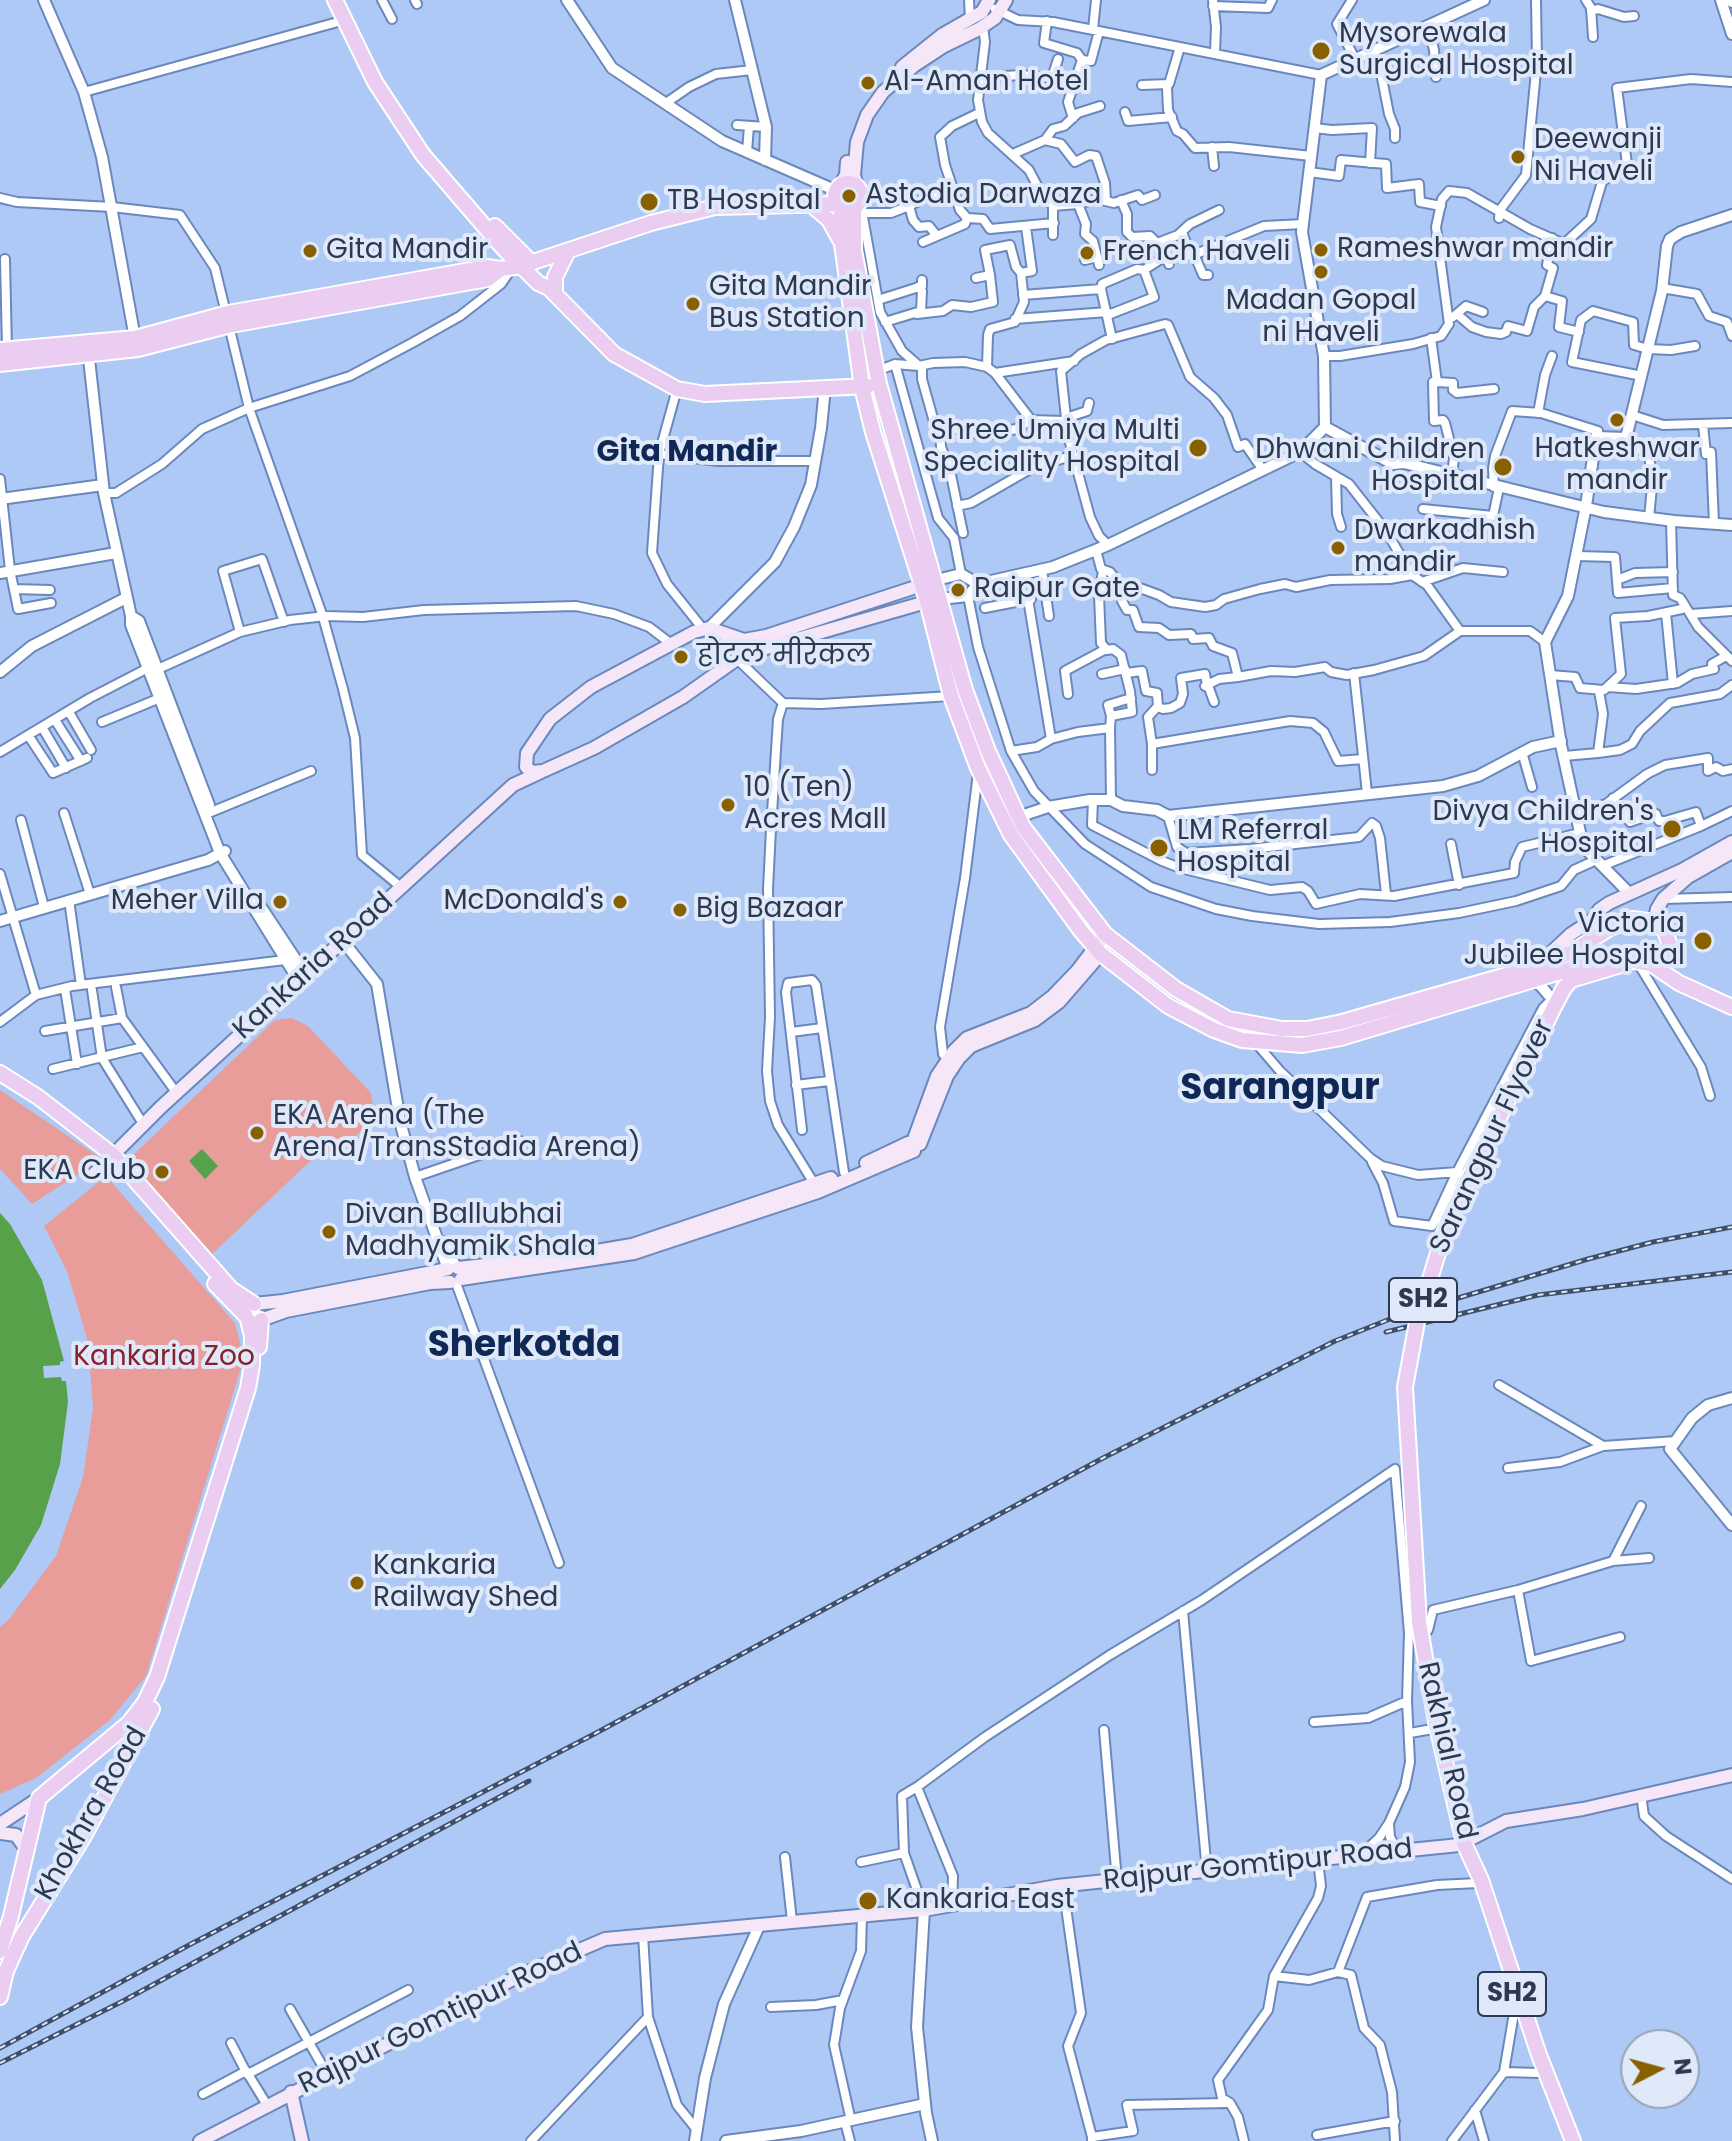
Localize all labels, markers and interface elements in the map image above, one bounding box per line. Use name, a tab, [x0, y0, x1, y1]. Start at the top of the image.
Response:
place label: Mysorewala Surgical Hospital	[1339, 18, 1574, 84]
marker: Mysorewala Surgical Hospital	[1310, 40, 1332, 62]
place label: Al-Aman Hotel	[884, 66, 1089, 100]
marker: Al-Aman Hotel	[859, 74, 877, 92]
place label: Deewanji Ni Haveli	[1534, 124, 1662, 190]
marker: Deewanji Ni Haveli	[1509, 148, 1527, 166]
place label: Astodia Darwaza	[865, 179, 1102, 213]
place label: TB Hospital	[667, 185, 821, 219]
marker: Astodia Darwaza	[840, 187, 858, 205]
marker: TB Hospital	[638, 191, 660, 213]
place label: Rameshwar mandir	[1337, 233, 1613, 267]
place label: Gita Mandir	[326, 234, 488, 268]
place label: French Haveli	[1103, 236, 1290, 270]
marker: Rameshwar mandir	[1312, 241, 1330, 259]
marker: Gita Mandir	[301, 242, 319, 260]
marker: French Haveli	[1078, 244, 1096, 262]
marker: Madan Gopal ni Haveli	[1312, 263, 1330, 281]
place label: Gita Mandir Bus Station	[709, 271, 871, 337]
place label: Madan Gopal ni Haveli	[1226, 285, 1416, 351]
marker: Gita Mandir Bus Station	[684, 295, 702, 313]
marker: Hatkeshwar mandir	[1608, 411, 1626, 429]
place label: Shree Umiya Multi Speciality Hospital	[924, 415, 1180, 481]
place label: Hatkeshwar mandir	[1534, 433, 1700, 499]
place label: Dhwani Children Hospital	[1255, 434, 1485, 500]
district label: Gita Mandir	[597, 435, 777, 471]
marker: Shree Umiya Multi Speciality Hospital	[1187, 437, 1209, 459]
marker: Dhwani Children Hospital	[1492, 456, 1514, 478]
place label: Dwarkadhish mandir	[1354, 515, 1536, 581]
marker: Dwarkadhish mandir	[1329, 539, 1347, 557]
place label: Raipur Gate	[974, 573, 1140, 607]
marker: Raipur Gate	[949, 581, 967, 599]
place label: होटल मीरेकल	[697, 640, 871, 674]
marker: होटल मीरेकल	[672, 648, 690, 666]
place label: 10 (Ten) Acres Mall	[744, 772, 887, 838]
marker: 10 (Ten) Acres Mall	[719, 796, 737, 814]
place label: Divya Children's Hospital	[1432, 796, 1654, 862]
place label: LM Referral Hospital	[1177, 815, 1328, 881]
marker: Divya Children's Hospital	[1661, 818, 1683, 840]
marker: LM Referral Hospital	[1148, 837, 1170, 859]
place label: Meher Villa	[111, 885, 264, 919]
place label: McDonald's	[443, 885, 604, 919]
street label: Kankaria Road	[227, 886, 401, 1048]
marker: Meher Villa	[271, 893, 289, 911]
marker: McDonald's	[611, 893, 629, 911]
place label: Big Bazaar	[696, 893, 844, 927]
marker: Big Bazaar	[671, 901, 689, 919]
place label: Victoria Jubilee Hospital	[1464, 908, 1685, 974]
marker: Victoria Jubilee Hospital	[1692, 930, 1714, 952]
street label: Sarangpur Flyover	[1424, 1015, 1562, 1259]
district label: Sarangpur	[1180, 1068, 1380, 1112]
place label: EKA Arena (The Arena/TransStadia Arena)	[273, 1100, 641, 1166]
marker: EKA Arena (The Arena/TransStadia Arena)	[248, 1124, 266, 1142]
place label: EKA Club	[23, 1155, 146, 1189]
marker: EKA Club	[153, 1163, 171, 1181]
place label: Divan Ballubhai Madhyamik Shala	[345, 1199, 596, 1265]
marker: Divan Ballubhai Madhyamik Shala	[320, 1223, 338, 1241]
road number: SH2	[1389, 1278, 1457, 1322]
district label: Sherkotda	[428, 1325, 620, 1369]
park label: Kankaria Zoo	[73, 1341, 255, 1375]
place label: Kankaria Railway Shed	[373, 1550, 558, 1616]
marker: Kankaria Railway Shed	[348, 1574, 366, 1592]
street label: Rakhial Road	[1409, 1659, 1483, 1843]
street label: Khokhra Road	[29, 1721, 155, 1907]
street label: Rajpur Gomtipur Road	[1102, 1833, 1414, 1899]
place label: Kankaria East	[886, 1884, 1075, 1918]
marker: Kankaria East	[857, 1890, 879, 1912]
street label: Rajpur Gomtipur Road	[294, 1936, 588, 2102]
road number: SH2	[1478, 1972, 1546, 2016]
north arrow	[1620, 2029, 1700, 2109]
text: N	[1666, 2057, 1699, 2076]

